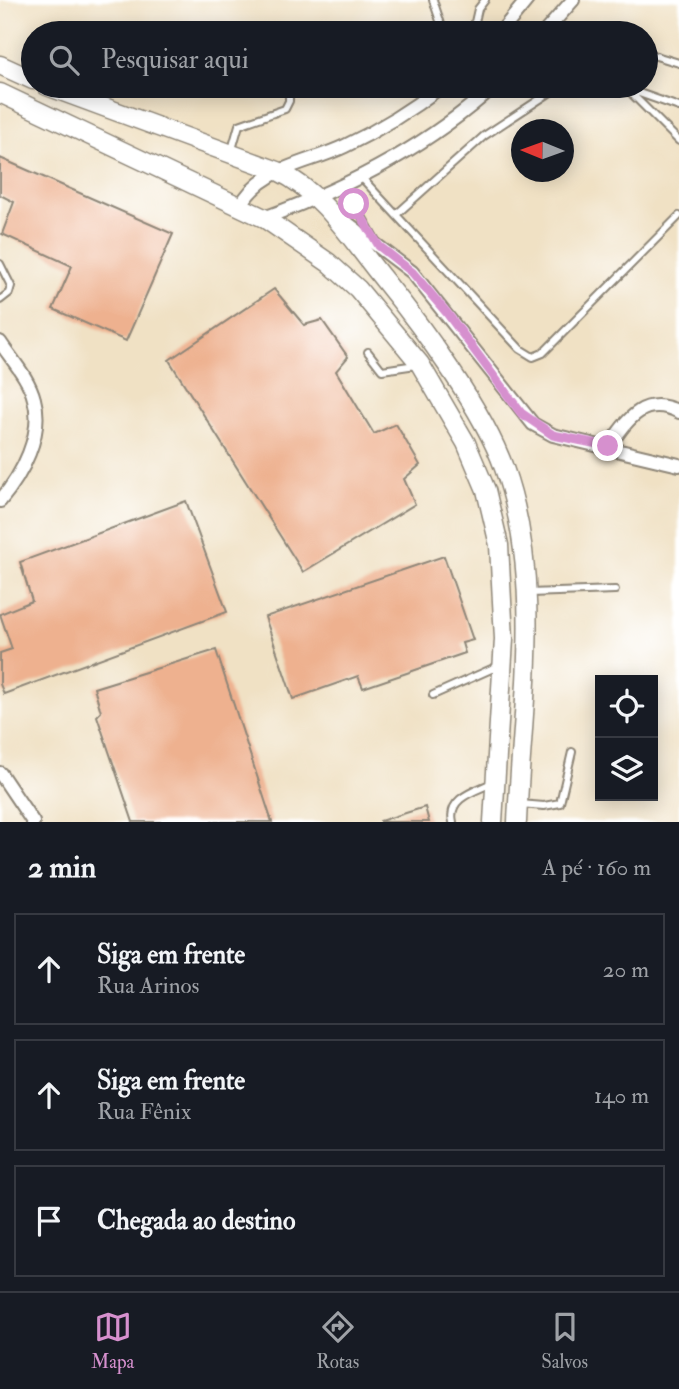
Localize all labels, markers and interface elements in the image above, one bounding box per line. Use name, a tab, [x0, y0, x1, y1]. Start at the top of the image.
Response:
search box	[21, 21, 658, 98]
icon: search	[45, 41, 83, 79]
text: Pesquisar aqui	[101, 44, 249, 76]
north arrow	[511, 119, 574, 182]
route start	[338, 188, 369, 219]
route end	[592, 430, 623, 461]
map controls	[595, 675, 658, 801]
button: locate	[595, 675, 658, 738]
button: layers	[595, 738, 658, 801]
text: 2 min	[28, 849, 96, 886]
text: A pé · 160 m	[542, 853, 651, 882]
text: Siga em frente	[97, 939, 245, 971]
icon: ahead	[30, 950, 68, 988]
text: 20 m	[603, 955, 649, 984]
text: Rua Arinos	[97, 971, 199, 1000]
text: Siga em frente	[97, 1065, 245, 1097]
icon: ahead	[30, 1076, 68, 1114]
text: 140 m	[594, 1081, 649, 1110]
text: Rua Fênix	[97, 1097, 191, 1126]
icon: arrive	[30, 1202, 68, 1240]
text: Chegada ao destino	[97, 1205, 295, 1237]
tab: Mapa	[91, 1308, 134, 1374]
tab: Rotas	[316, 1308, 359, 1374]
tab: Salvos	[541, 1308, 588, 1374]

